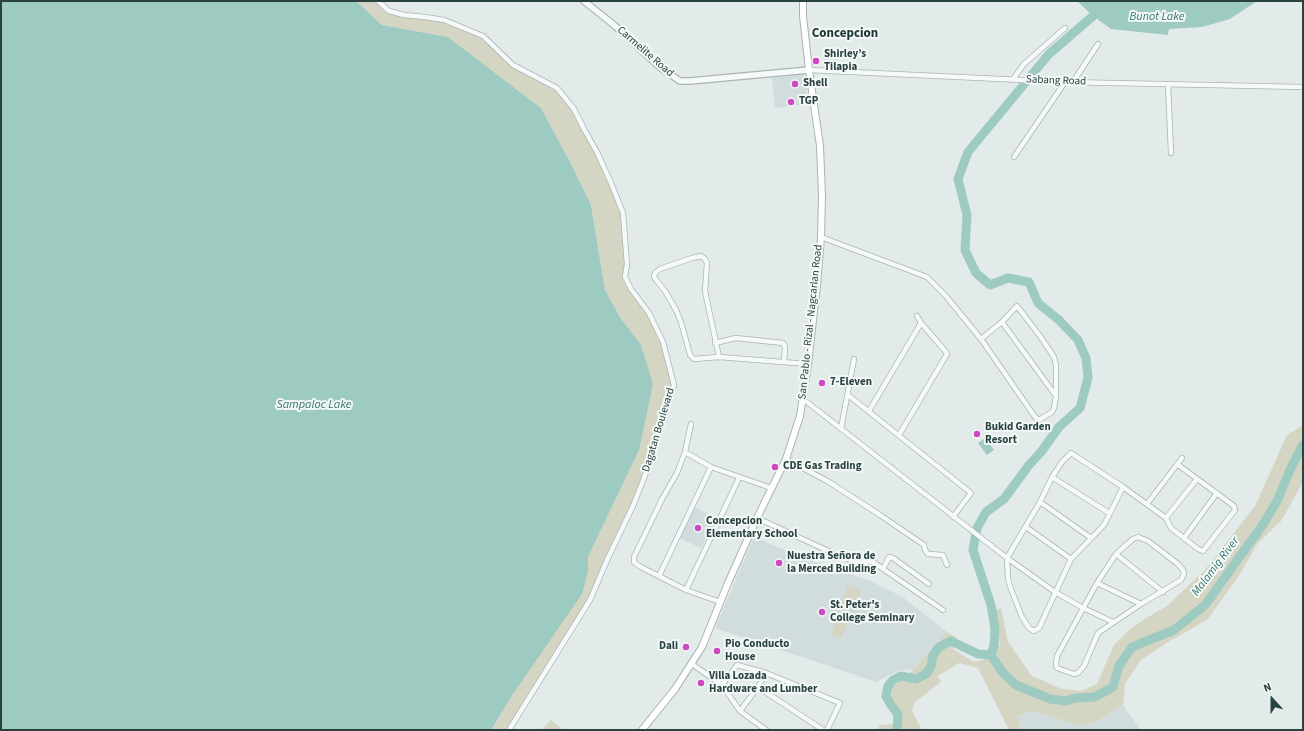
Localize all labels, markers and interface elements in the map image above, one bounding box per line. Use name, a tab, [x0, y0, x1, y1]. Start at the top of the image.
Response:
water label: Bunot Lake	[1130, 10, 1184, 24]
street label: Carmelite Road	[614, 24, 676, 80]
district label: Concepcion	[812, 26, 878, 42]
place label: Shirley’s Tilapia	[824, 48, 866, 74]
marker: Shirley’s Tilapia	[811, 56, 821, 66]
street label: Sabang Road	[1026, 73, 1086, 89]
place label: Shell	[803, 77, 827, 91]
marker: Shell	[790, 79, 800, 89]
place label: TGP	[799, 95, 818, 109]
marker: TGP	[786, 97, 796, 107]
street label: San Pablo - Rizal - Nagcarlan Road	[796, 244, 826, 400]
place label: 7-Eleven	[830, 376, 872, 390]
marker: 7-Eleven	[817, 378, 827, 388]
street label: Dagatan Boulevard	[640, 386, 678, 474]
water label: Sampaloc Lake	[277, 398, 351, 412]
place label: Bukid Garden Resort	[985, 421, 1051, 447]
marker: Bukid Garden Resort	[972, 429, 982, 439]
place label: CDE Gas Trading	[783, 460, 862, 474]
marker: CDE Gas Trading	[770, 462, 780, 472]
place label: Concepcion Elementary School	[706, 515, 797, 541]
marker: Concepcion Elementary School	[693, 523, 703, 533]
water label: Malamig River	[1189, 535, 1243, 599]
place label: Nuestra Señora de la Merced Building	[787, 550, 876, 576]
marker: Nuestra Señora de la Merced Building	[774, 558, 784, 568]
place label: St. Peter's College Seminary	[830, 599, 915, 625]
marker: St. Peter's College Seminary	[817, 607, 827, 617]
place label: Pio Conducto House	[725, 638, 789, 664]
place label: Dali	[659, 640, 678, 654]
marker: Dali	[681, 642, 691, 652]
marker: Pio Conducto House	[712, 646, 722, 656]
place label: Villa Lozada Hardware and Lumber	[709, 670, 817, 696]
marker: Villa Lozada Hardware and Lumber	[696, 678, 706, 688]
north arrow	[1252, 679, 1292, 719]
text: N	[1261, 679, 1274, 696]

